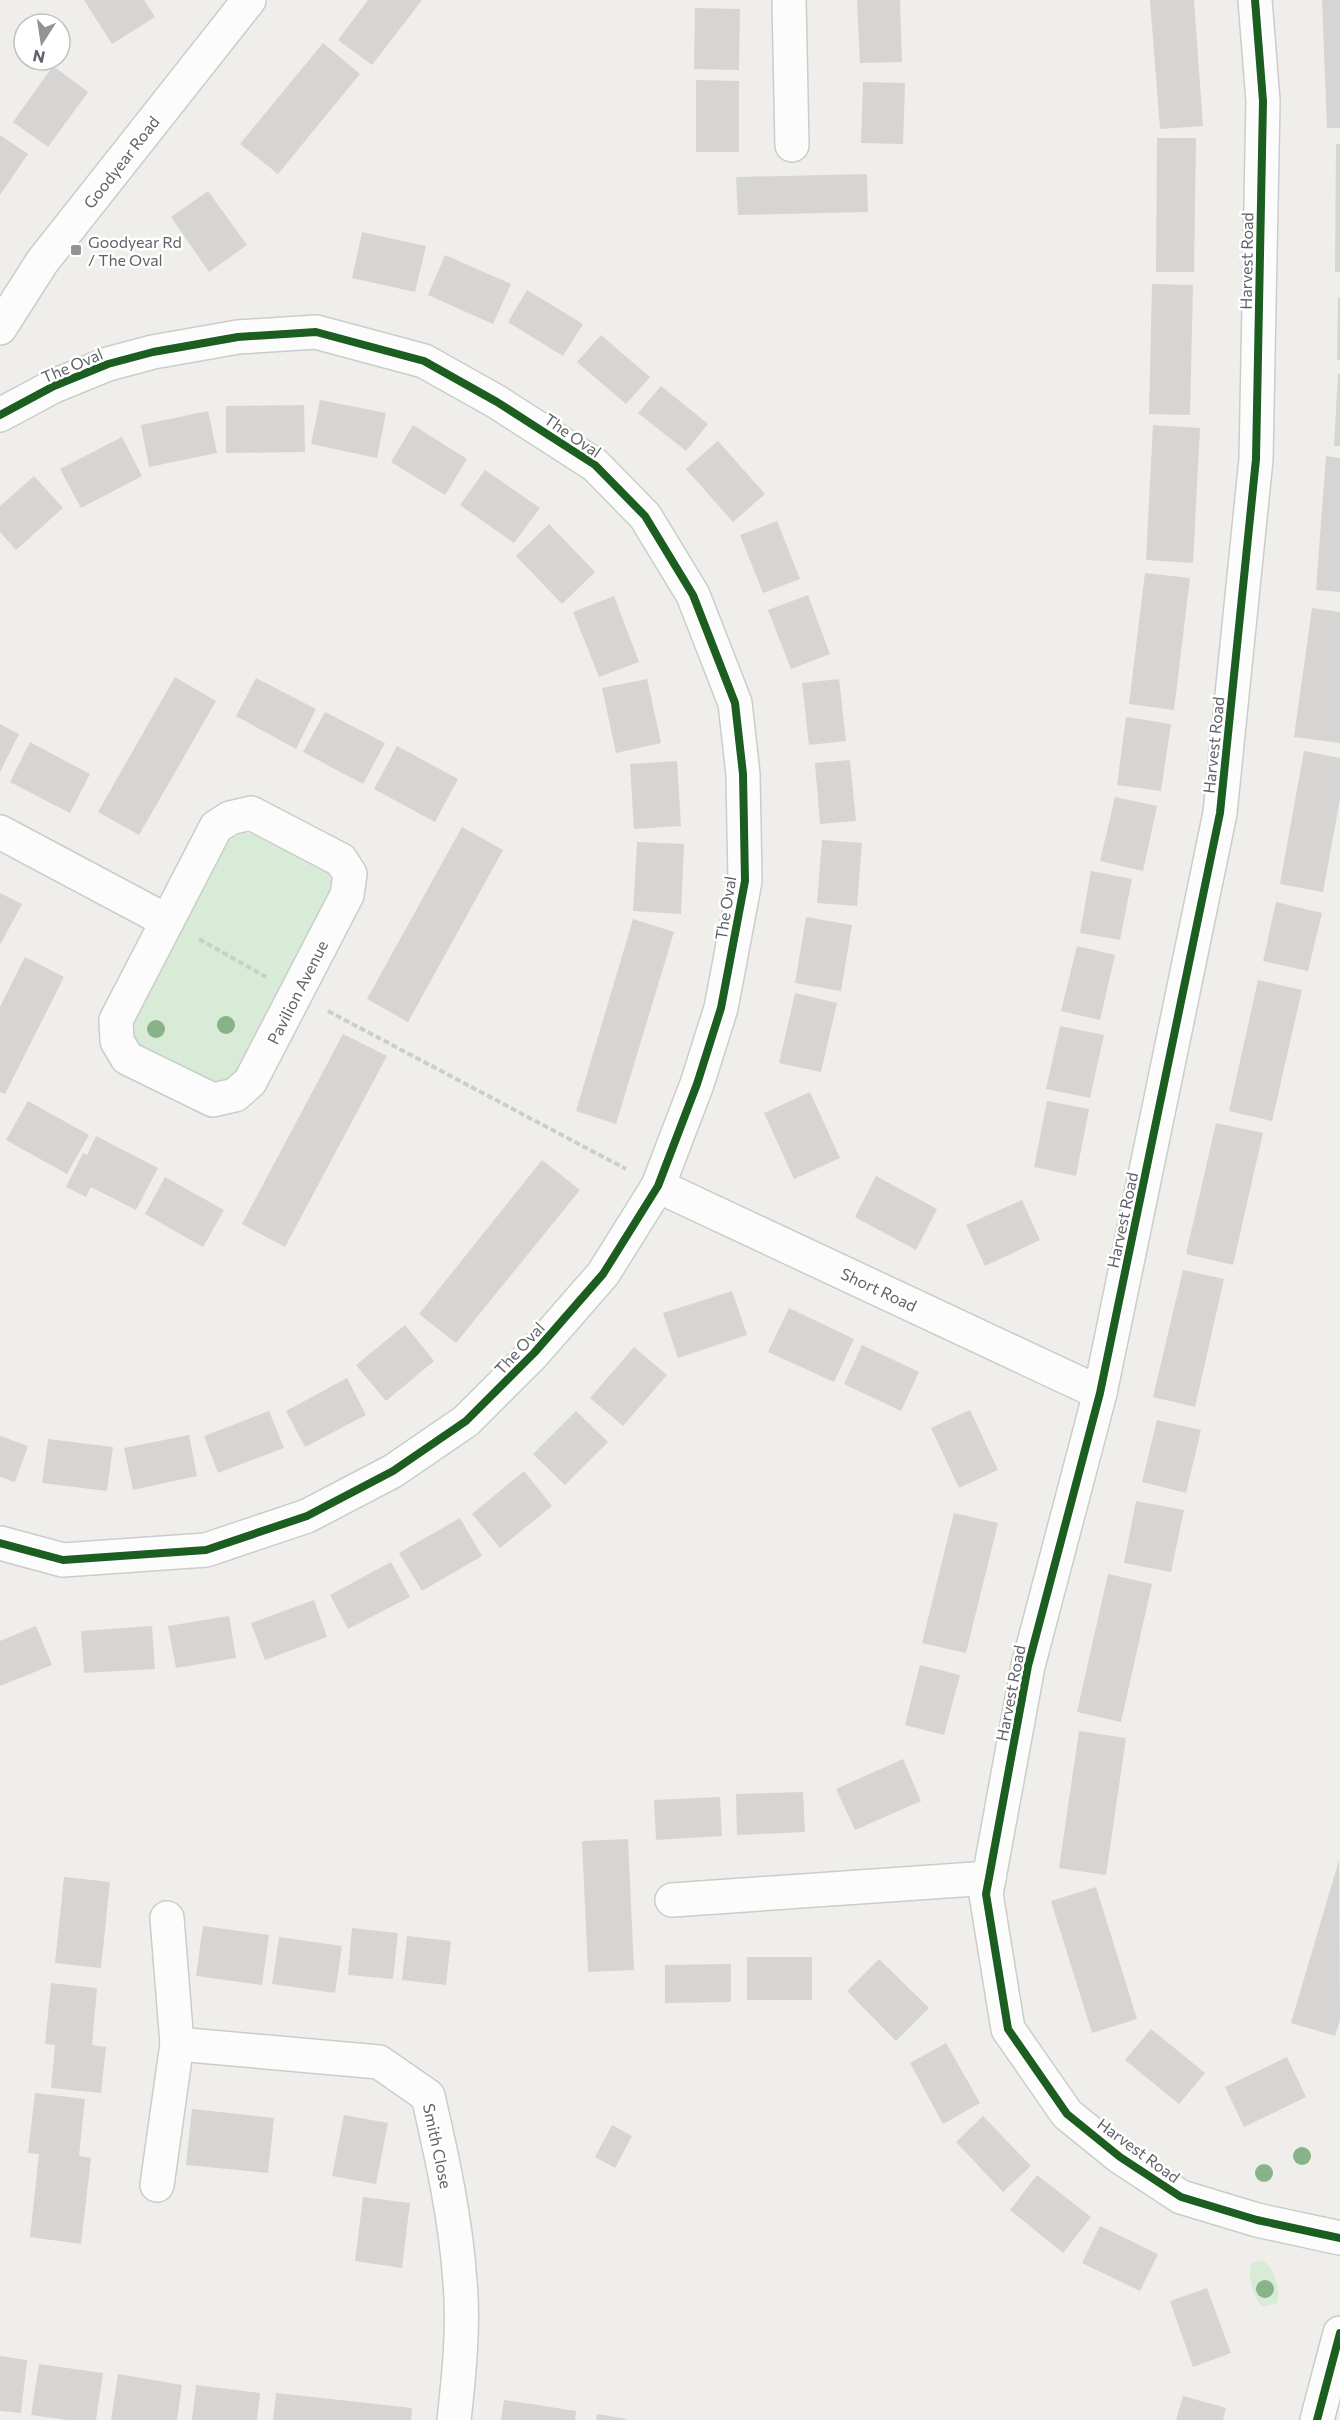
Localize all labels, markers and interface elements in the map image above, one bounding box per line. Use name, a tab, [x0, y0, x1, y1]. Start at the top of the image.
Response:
north arrow	[12, 12, 72, 72]
text: N	[31, 47, 47, 68]
street label: Goodyear Road	[79, 112, 163, 212]
street label: Harvest Road	[1236, 212, 1256, 310]
place label: Goodyear Rd / The Oval	[88, 232, 182, 269]
marker: Goodyear Rd / The Oval	[69, 243, 83, 257]
street label: The Oval	[39, 344, 105, 386]
street label: The Oval	[541, 409, 605, 461]
street label: Harvest Road	[1198, 696, 1228, 794]
street label: The Oval	[711, 875, 739, 941]
street label: Pavilion Avenue	[263, 937, 331, 1047]
street label: Harvest Road	[1103, 1170, 1141, 1270]
street label: Short Road	[838, 1263, 920, 1315]
street label: The Oval	[490, 1318, 548, 1378]
street label: Harvest Road	[991, 1643, 1029, 1743]
street label: Smith Close	[420, 2102, 456, 2190]
street label: Harvest Road	[1094, 2114, 1184, 2186]

